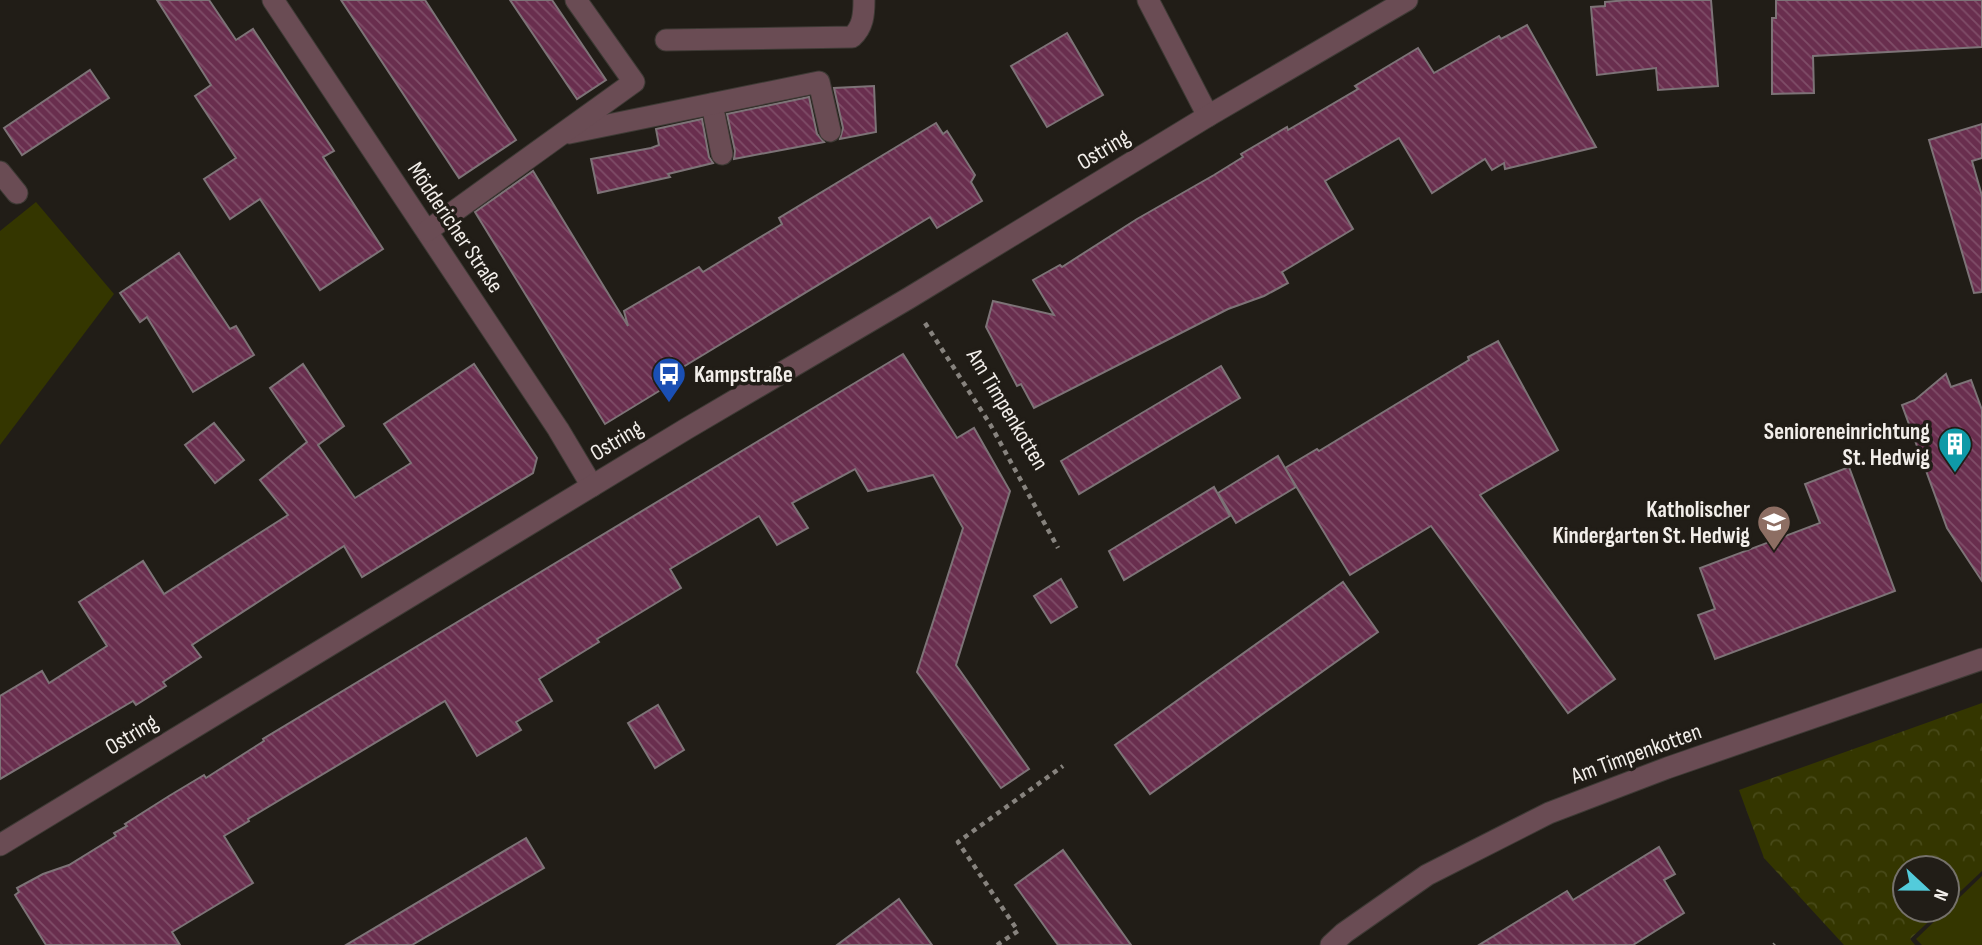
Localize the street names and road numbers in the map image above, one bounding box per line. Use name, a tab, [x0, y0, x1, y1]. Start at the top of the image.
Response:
street label: Ostring	[1072, 123, 1135, 176]
street label: Möddericher Straße	[401, 157, 509, 298]
street label: Am Timpenkotten	[959, 343, 1054, 475]
street label: Ostring	[585, 414, 648, 467]
street label: Ostring	[100, 708, 163, 761]
street label: Am Timpenkotten	[1566, 717, 1705, 791]

